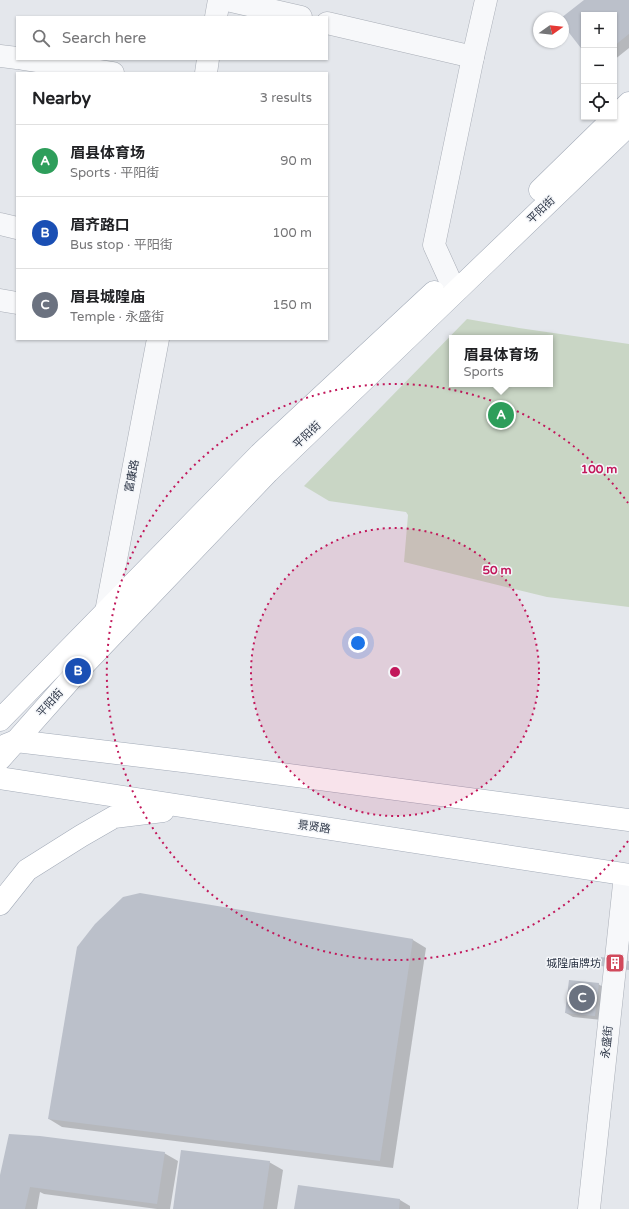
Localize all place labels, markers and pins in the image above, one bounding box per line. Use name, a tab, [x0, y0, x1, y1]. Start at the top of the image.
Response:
pin: A	[488, 400, 514, 430]
pin: B	[65, 656, 91, 686]
centre of rings	[388, 665, 402, 679]
building icon: 城隍庙牌坊	[604, 952, 626, 974]
place label: 城隍庙牌坊	[546, 957, 601, 970]
pin: C	[569, 983, 595, 1013]

